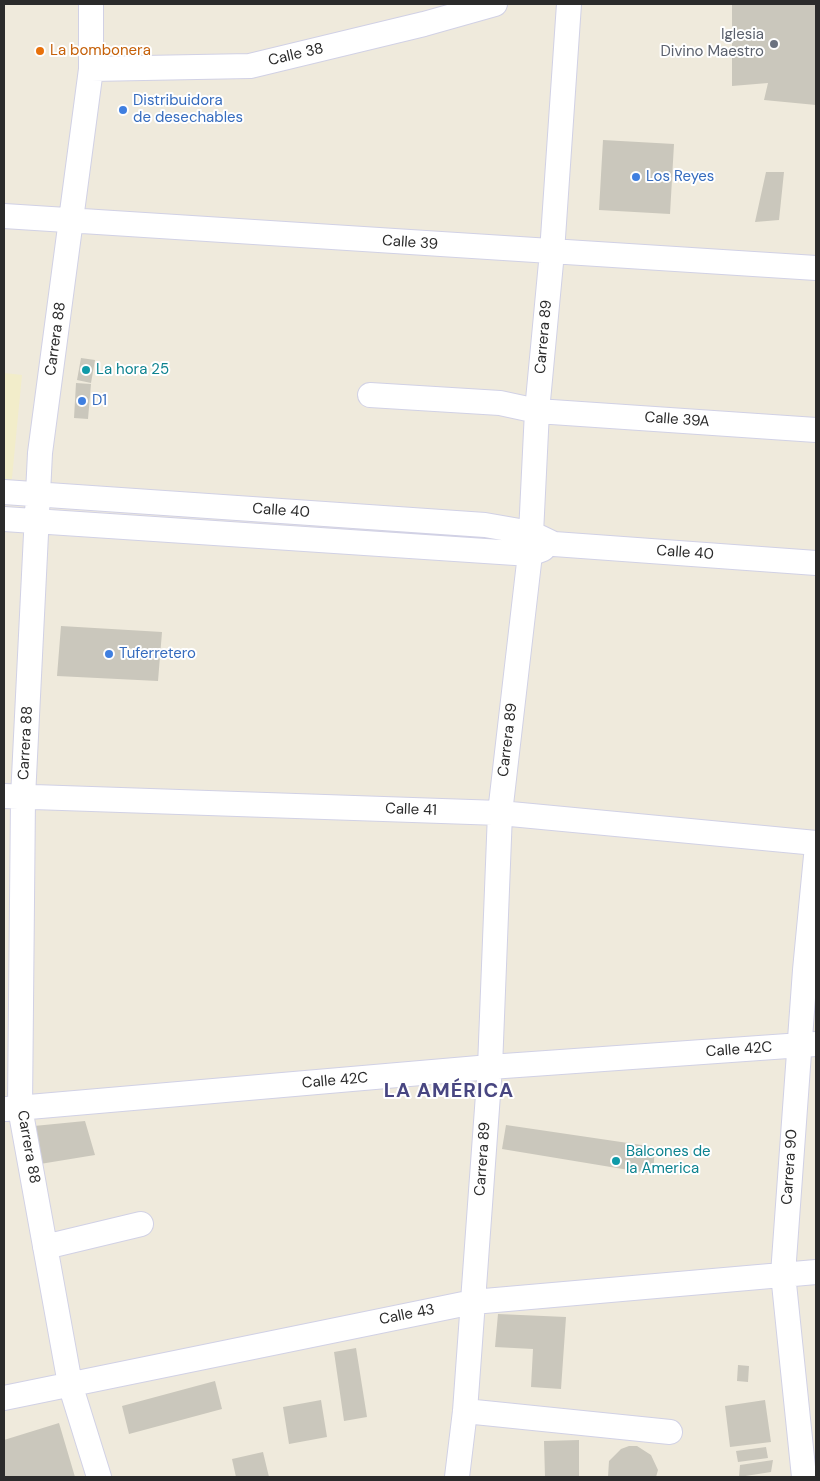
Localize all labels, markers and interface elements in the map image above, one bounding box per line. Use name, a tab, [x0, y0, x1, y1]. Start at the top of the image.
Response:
place label: Iglesia Divino Maestro	[661, 26, 764, 61]
marker: Iglesia Divino Maestro	[768, 38, 780, 50]
street label: Calle 38	[267, 40, 325, 70]
place label: La bombonera	[50, 42, 151, 60]
marker: La bombonera	[34, 45, 46, 57]
place label: Distribuidora de desechables	[133, 92, 243, 127]
marker: Distribuidora de desechables	[117, 104, 129, 116]
place label: Los Reyes	[646, 168, 714, 186]
marker: Los Reyes	[630, 171, 642, 183]
street label: Calle 39	[381, 232, 439, 254]
street label: Carrera 89	[532, 299, 556, 375]
street label: Carrera 88	[42, 301, 70, 377]
place label: La hora 25	[96, 361, 169, 379]
marker: La hora 25	[80, 364, 92, 376]
place label: D1	[92, 392, 107, 410]
marker: D1	[76, 395, 88, 407]
street label: Calle 39A	[644, 409, 710, 431]
street label: Calle 40	[252, 500, 310, 522]
street label: Calle 40	[656, 542, 714, 564]
place label: Tuferretero	[119, 645, 196, 663]
marker: Tuferretero	[103, 648, 115, 660]
street label: Carrera 89	[495, 702, 521, 778]
street label: Carrera 88	[15, 705, 37, 781]
street label: Calle 41	[385, 800, 437, 820]
street label: Calle 42C	[705, 1039, 773, 1061]
street label: Calle 42C	[301, 1069, 369, 1093]
district label: LA AMÉRICA	[383, 1080, 515, 1104]
street label: Carrera 88	[13, 1109, 43, 1185]
street label: Carrera 89	[471, 1121, 495, 1197]
street label: Carrera 90	[778, 1129, 802, 1205]
place label: Balcones de la America	[626, 1143, 711, 1178]
marker: Balcones de la America	[610, 1155, 622, 1167]
street label: Calle 43	[378, 1301, 436, 1329]

